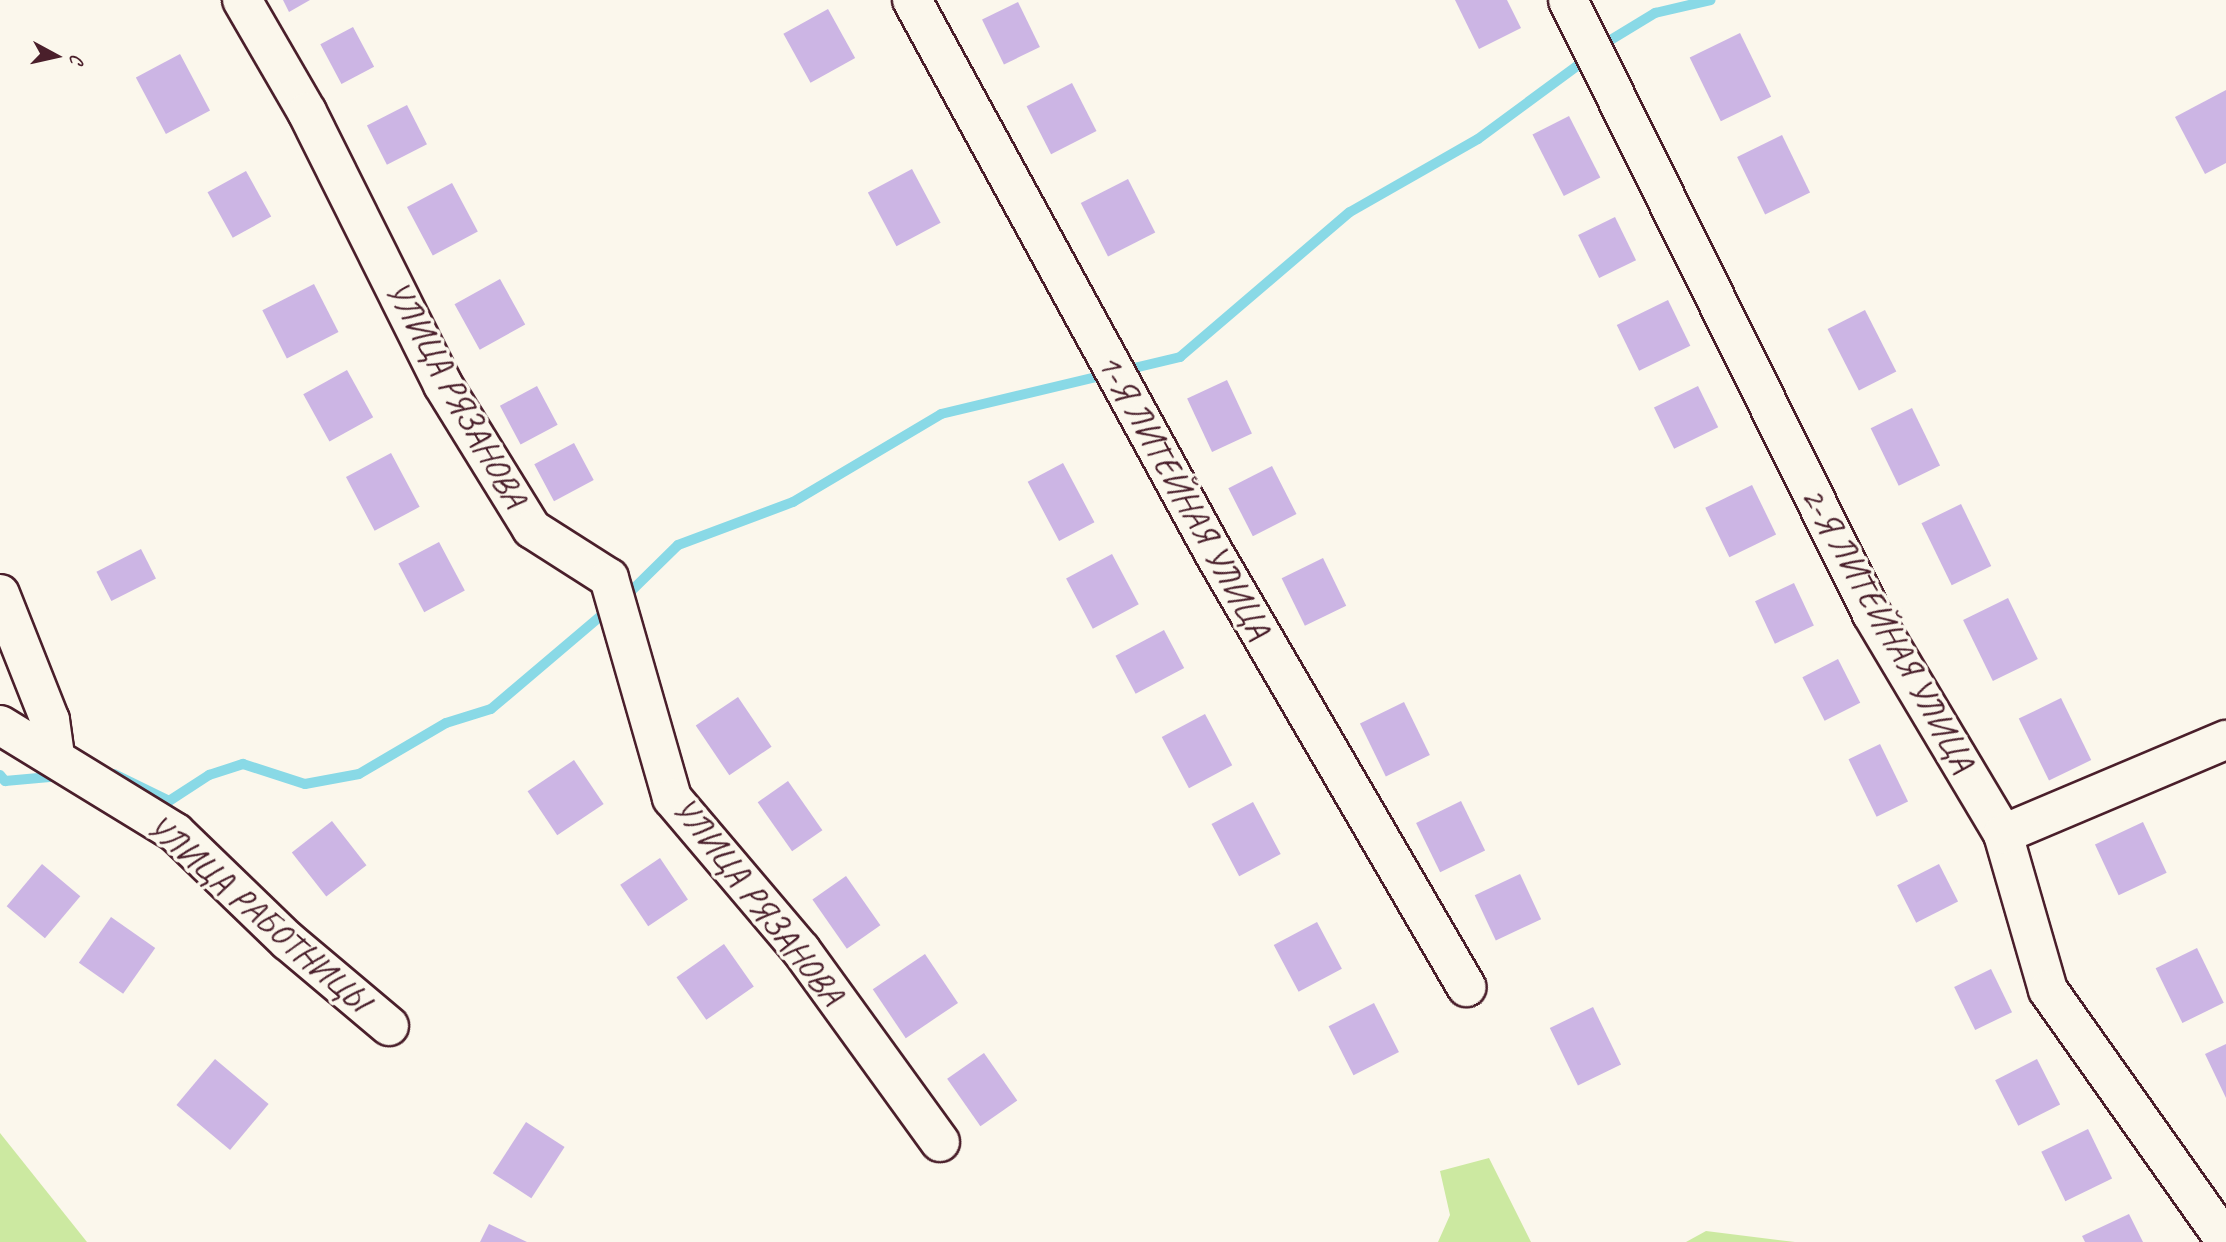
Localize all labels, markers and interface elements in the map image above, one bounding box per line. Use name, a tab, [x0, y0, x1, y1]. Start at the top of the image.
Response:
north arrow	[21, 21, 91, 91]
text: С	[64, 53, 89, 65]
street label: УЛИЦА РЯЗАНОВА	[377, 274, 535, 514]
street label: 1-Я ЛИТЕЙНАЯ УЛИЦА	[1088, 346, 1280, 646]
street label: 2-Я ЛИТЕЙНАЯ УЛИЦА	[1792, 479, 1984, 779]
street label: УЛИЦА РЯЗАНОВА	[664, 789, 852, 1013]
street label: УЛИЦА РАБОТНИЦЫ	[138, 805, 378, 1021]

